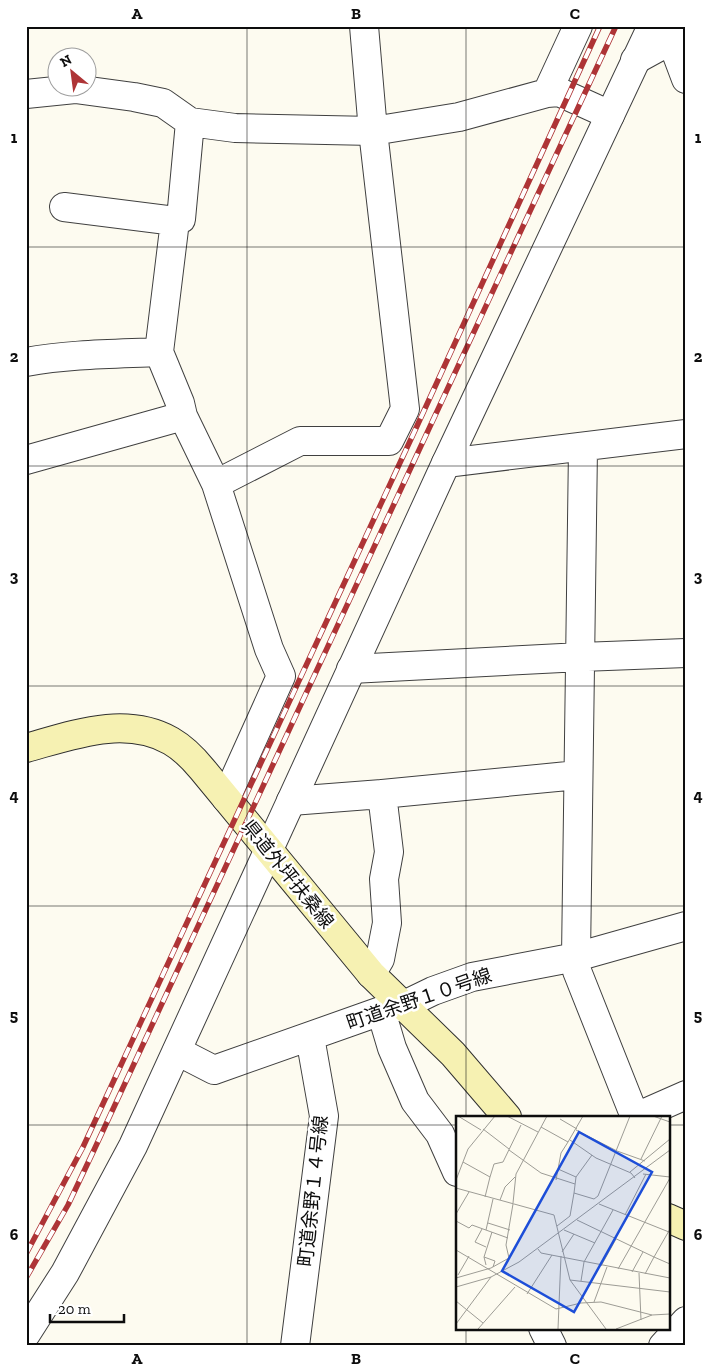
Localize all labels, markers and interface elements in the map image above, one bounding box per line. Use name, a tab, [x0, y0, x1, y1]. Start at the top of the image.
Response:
text: A	[132, 4, 143, 23]
text: B	[351, 4, 361, 23]
text: C	[570, 4, 580, 23]
north arrow	[48, 48, 98, 98]
text: N	[57, 51, 75, 71]
text: 1	[11, 128, 18, 147]
text: 1	[695, 128, 702, 147]
text: 2	[10, 347, 19, 366]
text: 2	[694, 347, 703, 366]
text: 3	[10, 567, 19, 586]
text: 3	[694, 567, 703, 586]
text: 4	[9, 786, 19, 805]
text: 4	[693, 786, 703, 805]
street label: 県道外坪扶桑線	[237, 815, 339, 933]
street label: 町道余野１０号線	[343, 963, 495, 1035]
text: 5	[10, 1006, 18, 1025]
text: 5	[694, 1006, 702, 1025]
street label: 町道余野１４号線	[294, 1114, 332, 1268]
inset map	[456, 1116, 670, 1330]
text: 6	[10, 1225, 19, 1244]
text: 6	[694, 1225, 703, 1244]
scale bar	[50, 1292, 124, 1324]
text: 20 m	[58, 1300, 91, 1318]
text: A	[132, 1349, 143, 1368]
text: B	[351, 1349, 361, 1368]
text: C	[570, 1349, 580, 1368]

